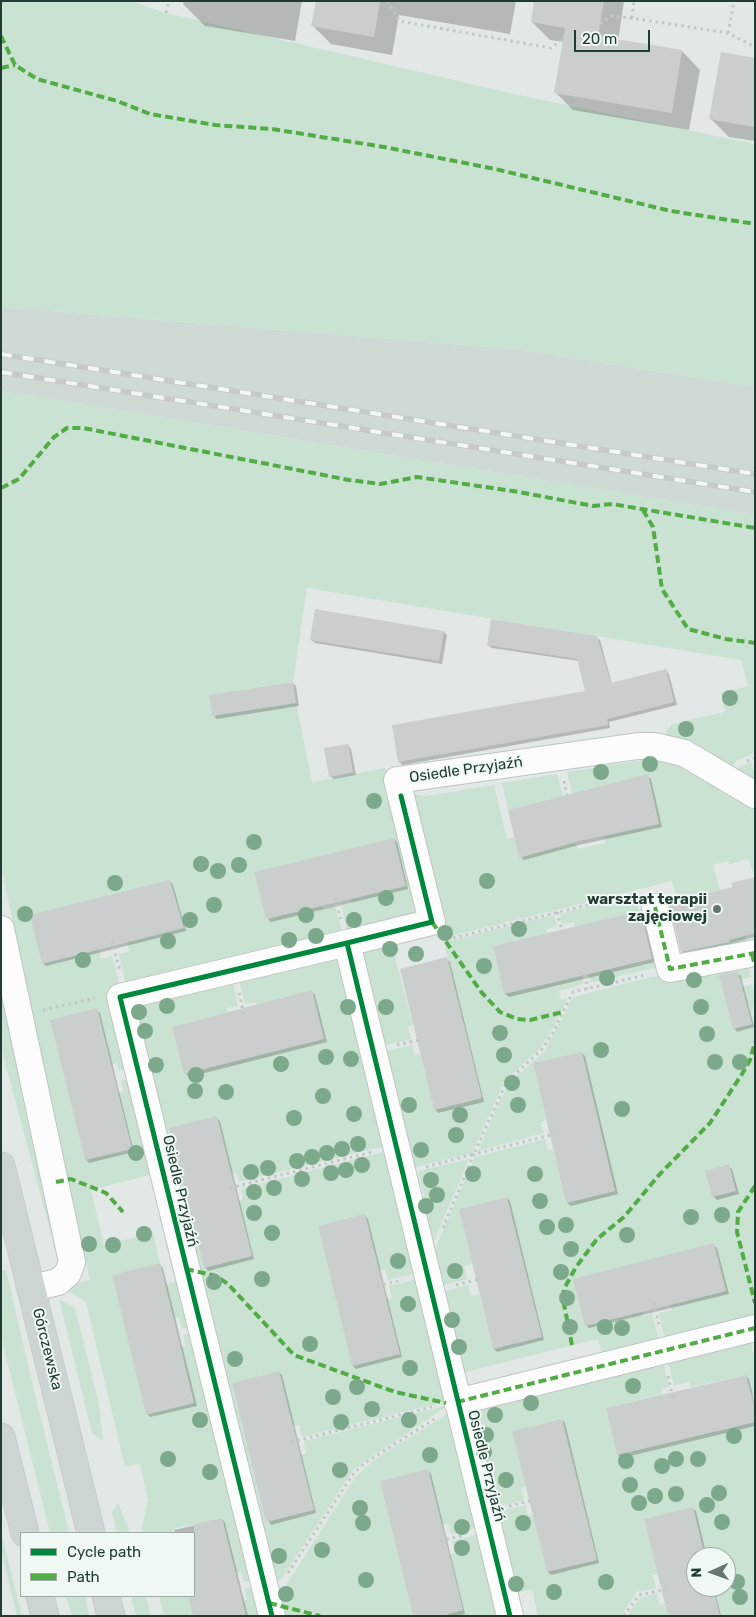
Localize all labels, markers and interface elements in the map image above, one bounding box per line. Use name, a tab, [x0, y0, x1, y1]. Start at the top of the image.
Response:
scale bar	[576, 20, 652, 52]
text: 20 m	[582, 30, 617, 48]
street label: Osiedle Przyjaźń	[408, 753, 524, 787]
place label: warsztat terapii zajęciowej	[587, 891, 707, 926]
marker: warsztat terapii zajęciowej	[711, 903, 723, 915]
street label: Osiedle Przyjaźń	[158, 1133, 202, 1249]
street label: Górczewska	[28, 1306, 66, 1392]
street label: Osiedle Przyjaźń	[463, 1408, 509, 1524]
legend	[20, 1532, 195, 1597]
text: Cycle path	[67, 1543, 141, 1561]
north arrow	[686, 1547, 736, 1597]
text: N	[688, 1567, 705, 1578]
text: Path	[67, 1568, 100, 1586]

